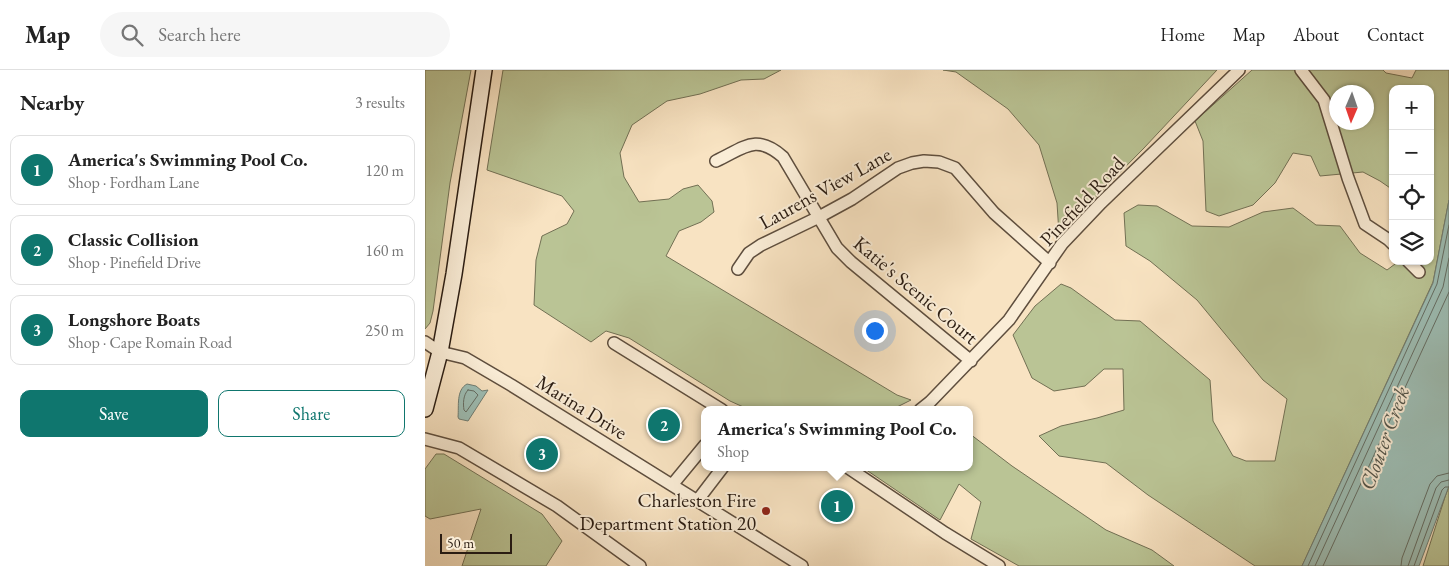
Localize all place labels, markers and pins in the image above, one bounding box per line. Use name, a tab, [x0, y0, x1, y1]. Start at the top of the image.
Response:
pin: 2	[648, 406, 680, 444]
pin: 3	[526, 435, 558, 473]
place label: Charleston Fire Department Station 20	[580, 487, 756, 536]
pin: 1	[821, 487, 853, 525]
marker: Charleston Fire Department Station 20	[760, 505, 772, 517]

